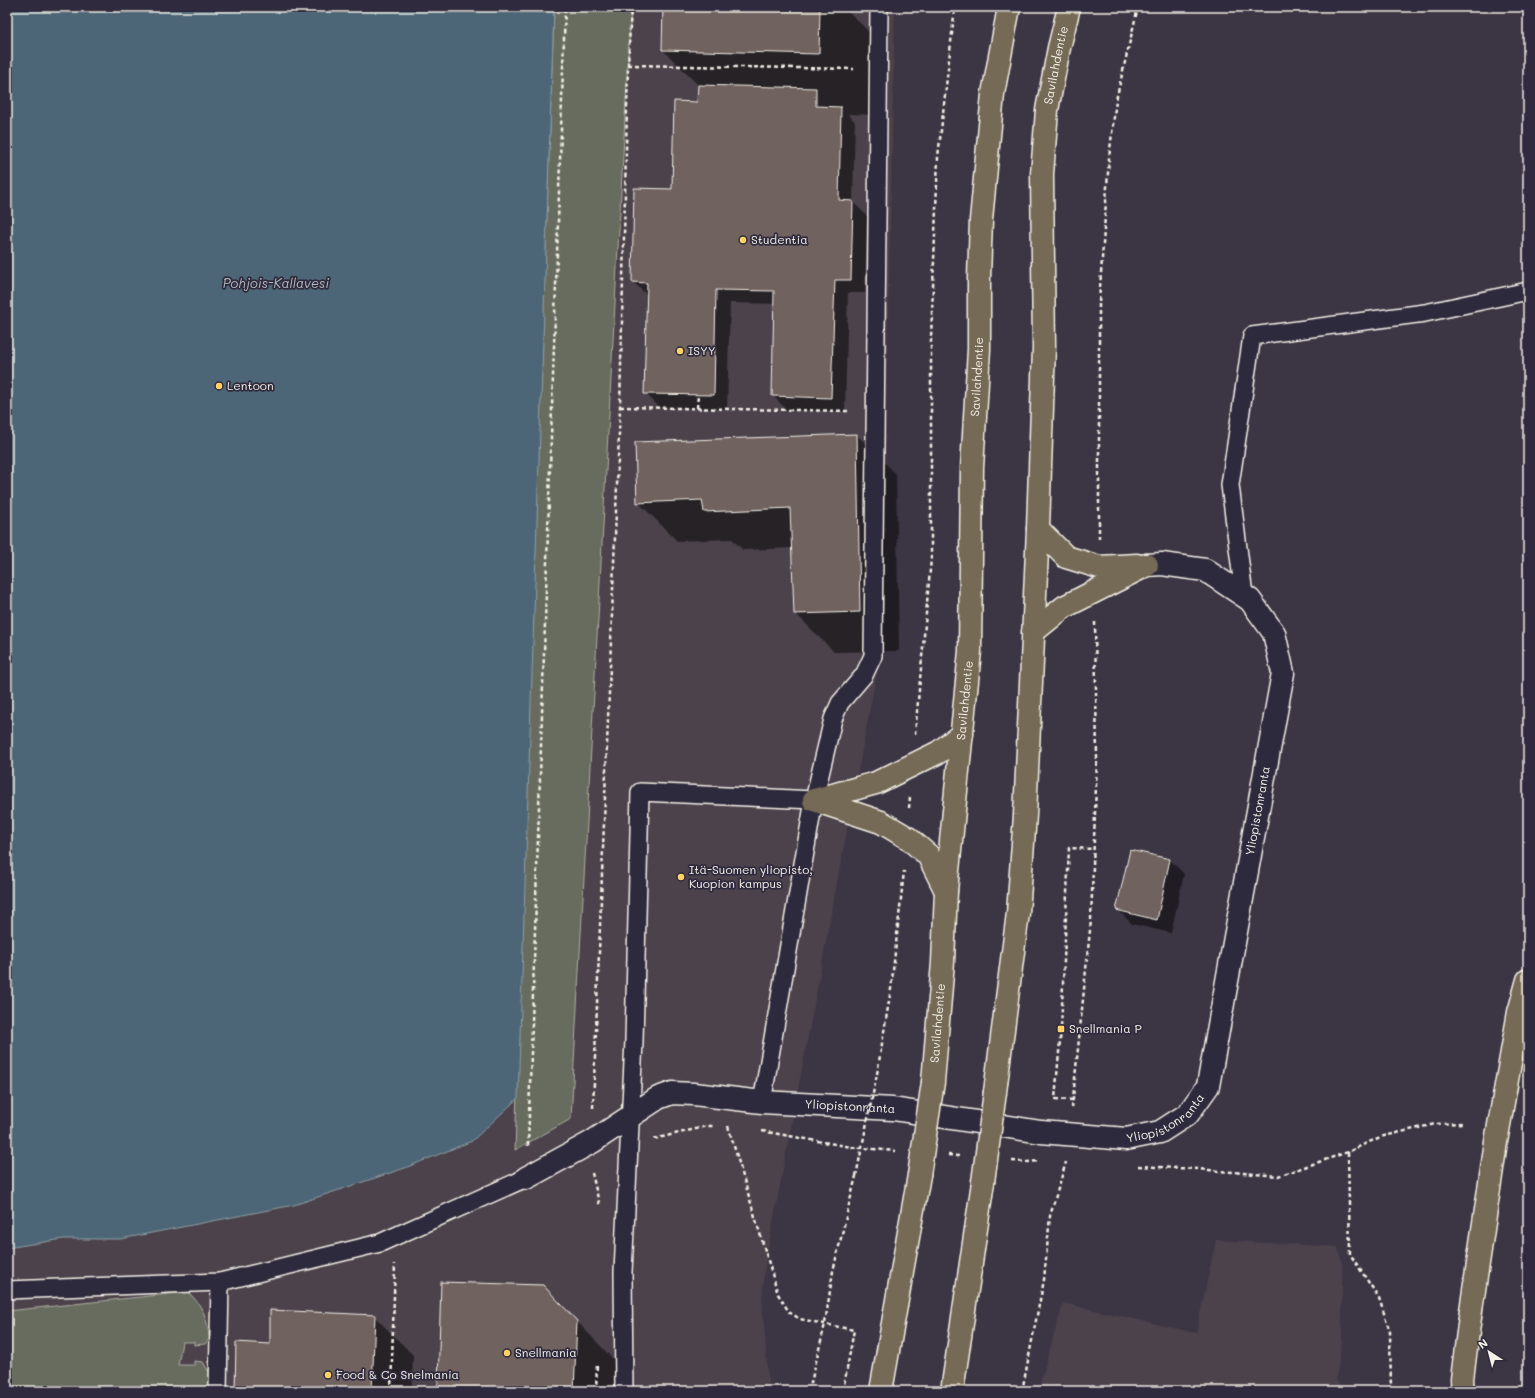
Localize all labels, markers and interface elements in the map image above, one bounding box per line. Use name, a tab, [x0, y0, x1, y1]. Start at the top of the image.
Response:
street label: Savilahdentie	[1039, 24, 1071, 106]
place label: Studentia	[751, 231, 808, 247]
marker: Studentia	[738, 235, 748, 245]
water label: Pohjois-Kallavesi	[223, 274, 329, 291]
street label: Savilahdentie	[966, 337, 986, 417]
place label: ISYY	[688, 342, 716, 358]
marker: ISYY	[675, 346, 685, 356]
place label: Lentoon	[227, 377, 274, 393]
marker: Lentoon	[214, 381, 224, 391]
street label: Savilahdentie	[952, 660, 976, 741]
street label: Yliopistonranta	[1241, 765, 1273, 857]
place label: Itä-Suomen yliopisto, Kuopion kampus	[689, 861, 813, 891]
marker: Itä-Suomen yliopisto, Kuopion kampus	[676, 872, 686, 882]
street label: Savilahdentie	[926, 983, 948, 1063]
place label: Snellmania P	[1069, 1020, 1142, 1036]
marker: Snellmania P	[1056, 1024, 1066, 1034]
street label: Yliopistonranta	[1125, 1090, 1207, 1146]
street label: Yliopistonranta	[804, 1095, 896, 1116]
north arrow	[1469, 1332, 1509, 1372]
text: N	[1475, 1335, 1491, 1352]
place label: Snellmania	[515, 1344, 577, 1360]
marker: Snellmania	[502, 1348, 512, 1358]
place label: Food & Co Snelmania	[336, 1366, 459, 1382]
marker: Food & Co Snelmania	[323, 1370, 333, 1380]

